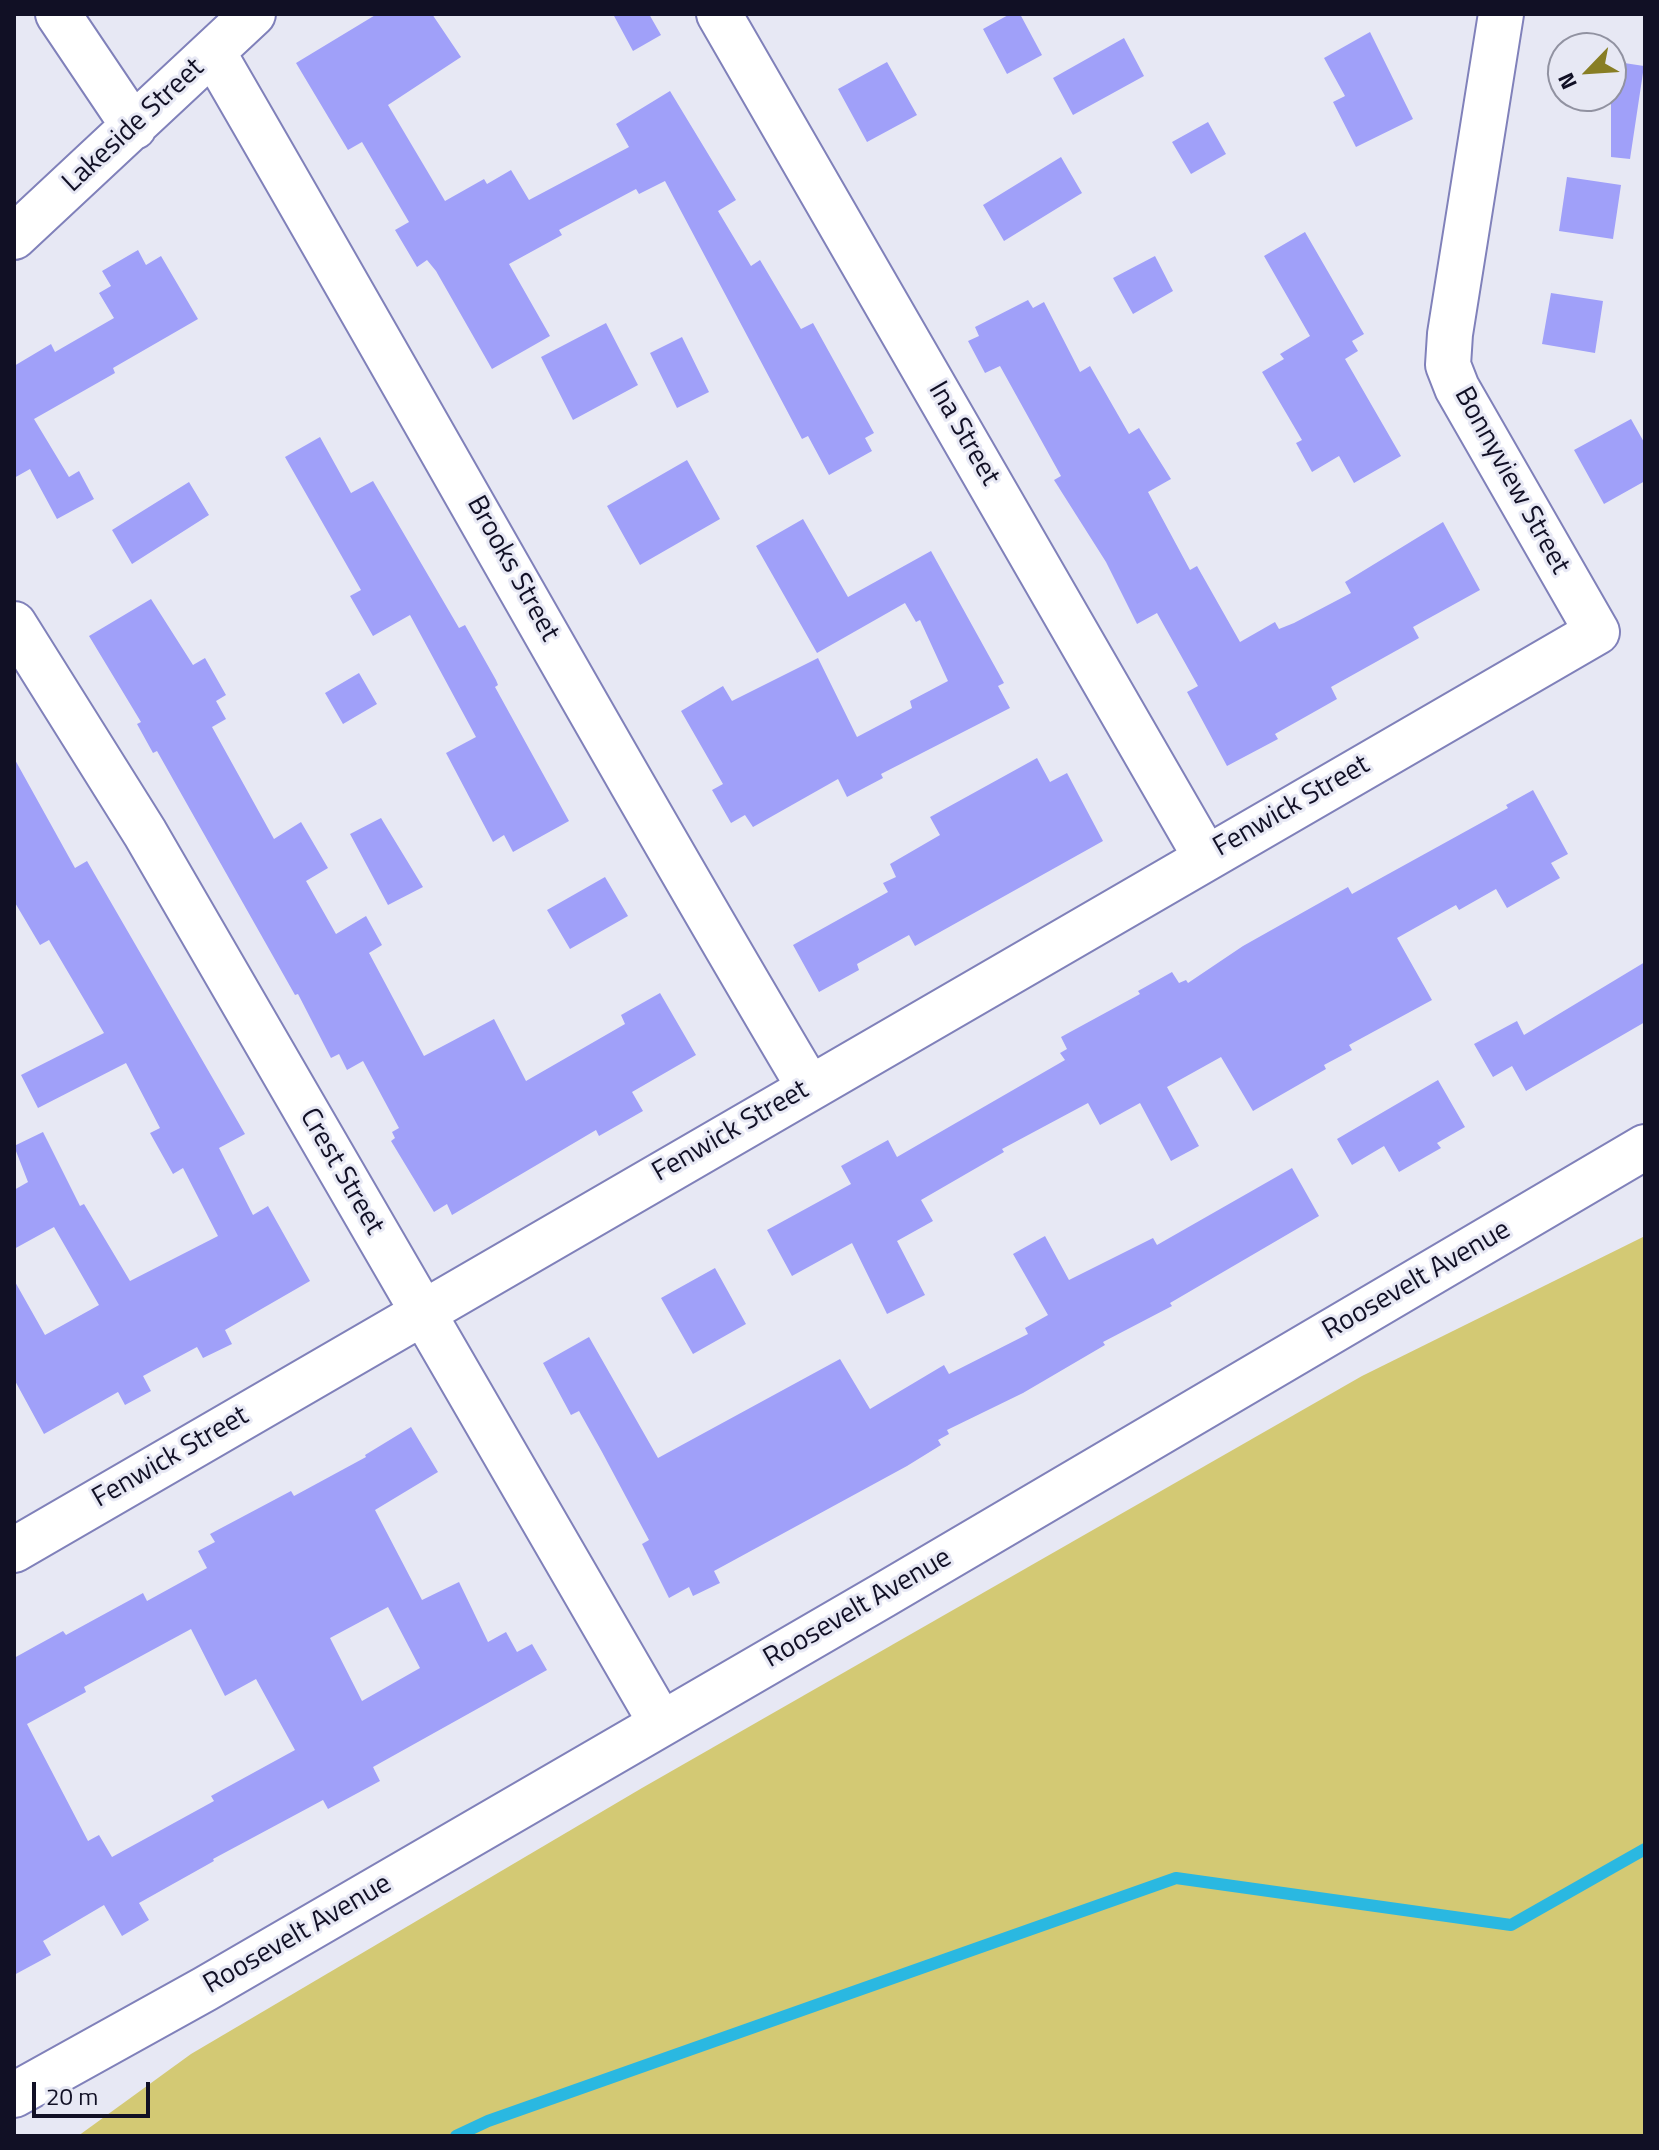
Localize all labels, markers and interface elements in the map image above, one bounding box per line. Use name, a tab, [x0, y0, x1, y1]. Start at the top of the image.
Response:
north arrow	[1547, 32, 1627, 112]
street label: Lakeside Street	[56, 52, 212, 200]
text: N	[1548, 67, 1586, 95]
street label: Ina Street	[920, 376, 1006, 492]
street label: Bonnyview Street	[1446, 382, 1576, 580]
street label: Brooks Street	[458, 490, 566, 648]
street label: Fenwick Street	[1208, 749, 1376, 865]
street label: Fenwick Street	[647, 1074, 815, 1190]
street label: Crest Street	[291, 1103, 391, 1241]
street label: Roosevelt Avenue	[1317, 1214, 1517, 1348]
street label: Fenwick Street	[87, 1400, 255, 1516]
street label: Roosevelt Avenue	[758, 1542, 958, 1676]
street label: Roosevelt Avenue	[198, 1868, 398, 2002]
scale bar	[36, 2066, 154, 2116]
text: 20 m	[46, 2078, 98, 2114]

